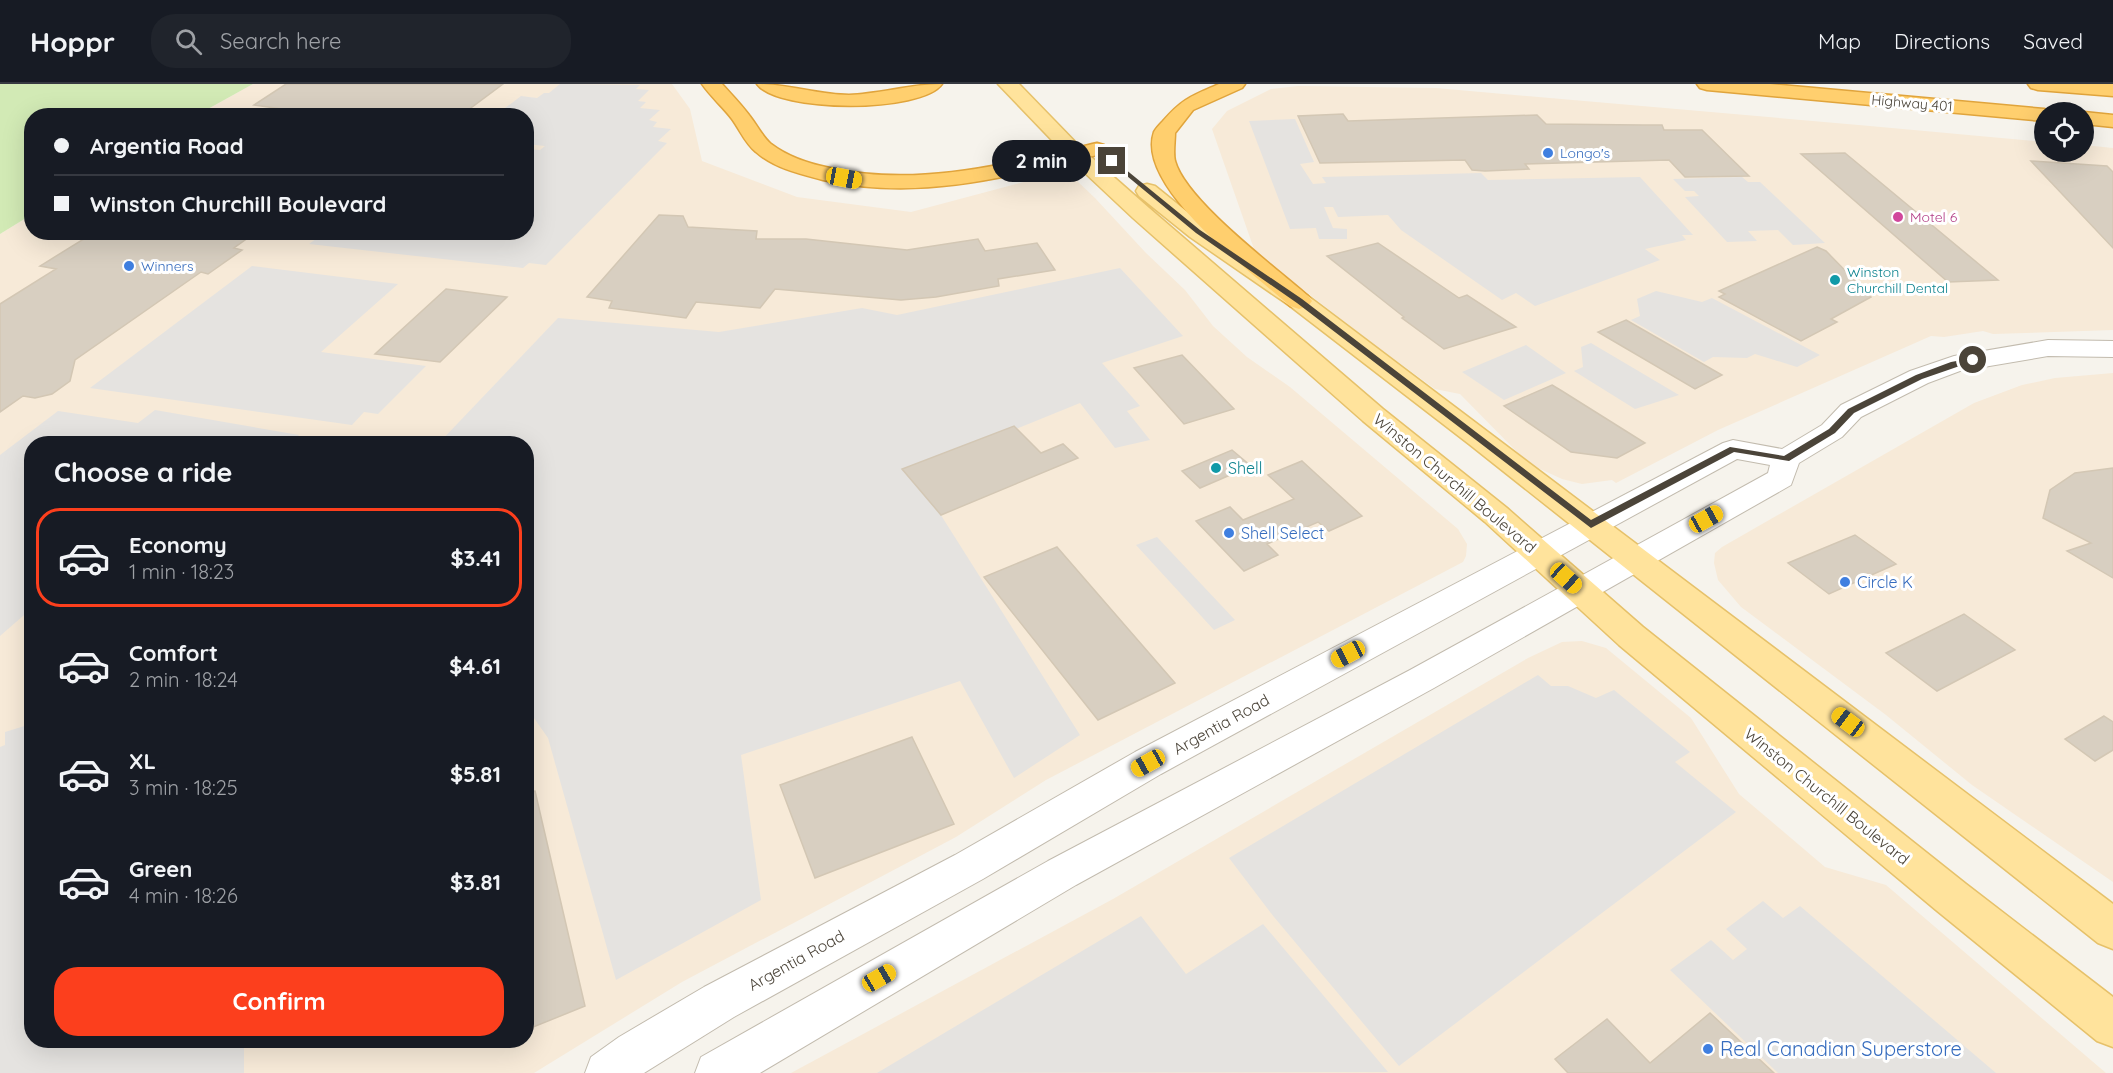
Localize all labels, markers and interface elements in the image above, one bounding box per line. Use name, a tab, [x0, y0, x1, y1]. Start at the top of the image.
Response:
search box	[151, 14, 571, 68]
text: Hoppr	[30, 24, 115, 59]
icon: search	[172, 25, 205, 58]
text: Search here	[220, 27, 341, 55]
text: Map	[1818, 28, 1861, 54]
text: Directions	[1894, 28, 1990, 54]
text: Saved	[2023, 28, 2083, 54]
street label: Highway 401	[1871, 90, 1953, 116]
map controls	[2034, 102, 2094, 162]
button: locate	[2034, 102, 2094, 162]
text: Argentia Road	[90, 132, 244, 160]
callout: 2 min	[992, 140, 1091, 182]
place label: Longo's	[1560, 144, 1610, 162]
marker: Longo's	[1541, 146, 1555, 160]
route end	[1098, 147, 1125, 174]
text: 2 min	[1015, 148, 1068, 173]
car	[825, 166, 863, 190]
text: Winston Churchill Boulevard	[90, 190, 386, 218]
place label: Motel 6	[1910, 208, 1958, 226]
marker: Motel 6	[1891, 210, 1905, 224]
place label: Winners	[141, 257, 194, 275]
marker: Winners	[122, 259, 136, 273]
place label: Winston Churchill Dental	[1847, 263, 1948, 297]
marker: Winston Churchill Dental	[1828, 273, 1842, 287]
route start	[1959, 346, 1986, 373]
street label: Winston Churchill Boulevard	[1369, 409, 1541, 557]
text: Choose a ride	[54, 455, 232, 489]
place label: Shell	[1228, 458, 1262, 478]
marker: Shell	[1209, 461, 1223, 475]
car	[1686, 502, 1726, 536]
place label: Shell Select	[1241, 523, 1324, 543]
marker: Shell Select	[1222, 526, 1236, 540]
icon: car	[57, 531, 111, 585]
text: Economy	[129, 531, 227, 559]
text: $3.41	[450, 544, 501, 572]
text: 1 min · 18:23	[129, 559, 234, 584]
car	[1547, 559, 1585, 597]
place label: Circle K	[1857, 572, 1913, 592]
marker: Circle K	[1838, 575, 1852, 589]
car	[1328, 638, 1368, 670]
icon: car	[57, 639, 111, 693]
text: Comfort	[129, 639, 218, 667]
text: $4.61	[449, 652, 501, 680]
text: 2 min · 18:24	[129, 667, 238, 692]
street label: Argentia Road	[1169, 689, 1273, 759]
car	[1828, 704, 1868, 740]
street label: Winston Churchill Boulevard	[1740, 723, 1914, 869]
car	[1128, 746, 1168, 780]
icon: car	[57, 747, 111, 801]
text: XL	[129, 747, 156, 775]
text: $5.81	[450, 760, 501, 788]
text: 3 min · 18:25	[129, 775, 238, 800]
icon: car	[57, 855, 111, 909]
text: Green	[129, 855, 192, 883]
text: $3.81	[450, 868, 501, 896]
text: 4 min · 18:26	[129, 883, 238, 908]
street label: Argentia Road	[744, 925, 848, 995]
car	[859, 961, 899, 995]
button: Confirm	[54, 967, 504, 1036]
place label: Real Canadian Superstore	[1720, 1036, 1962, 1061]
marker: Real Canadian Superstore	[1701, 1042, 1715, 1056]

